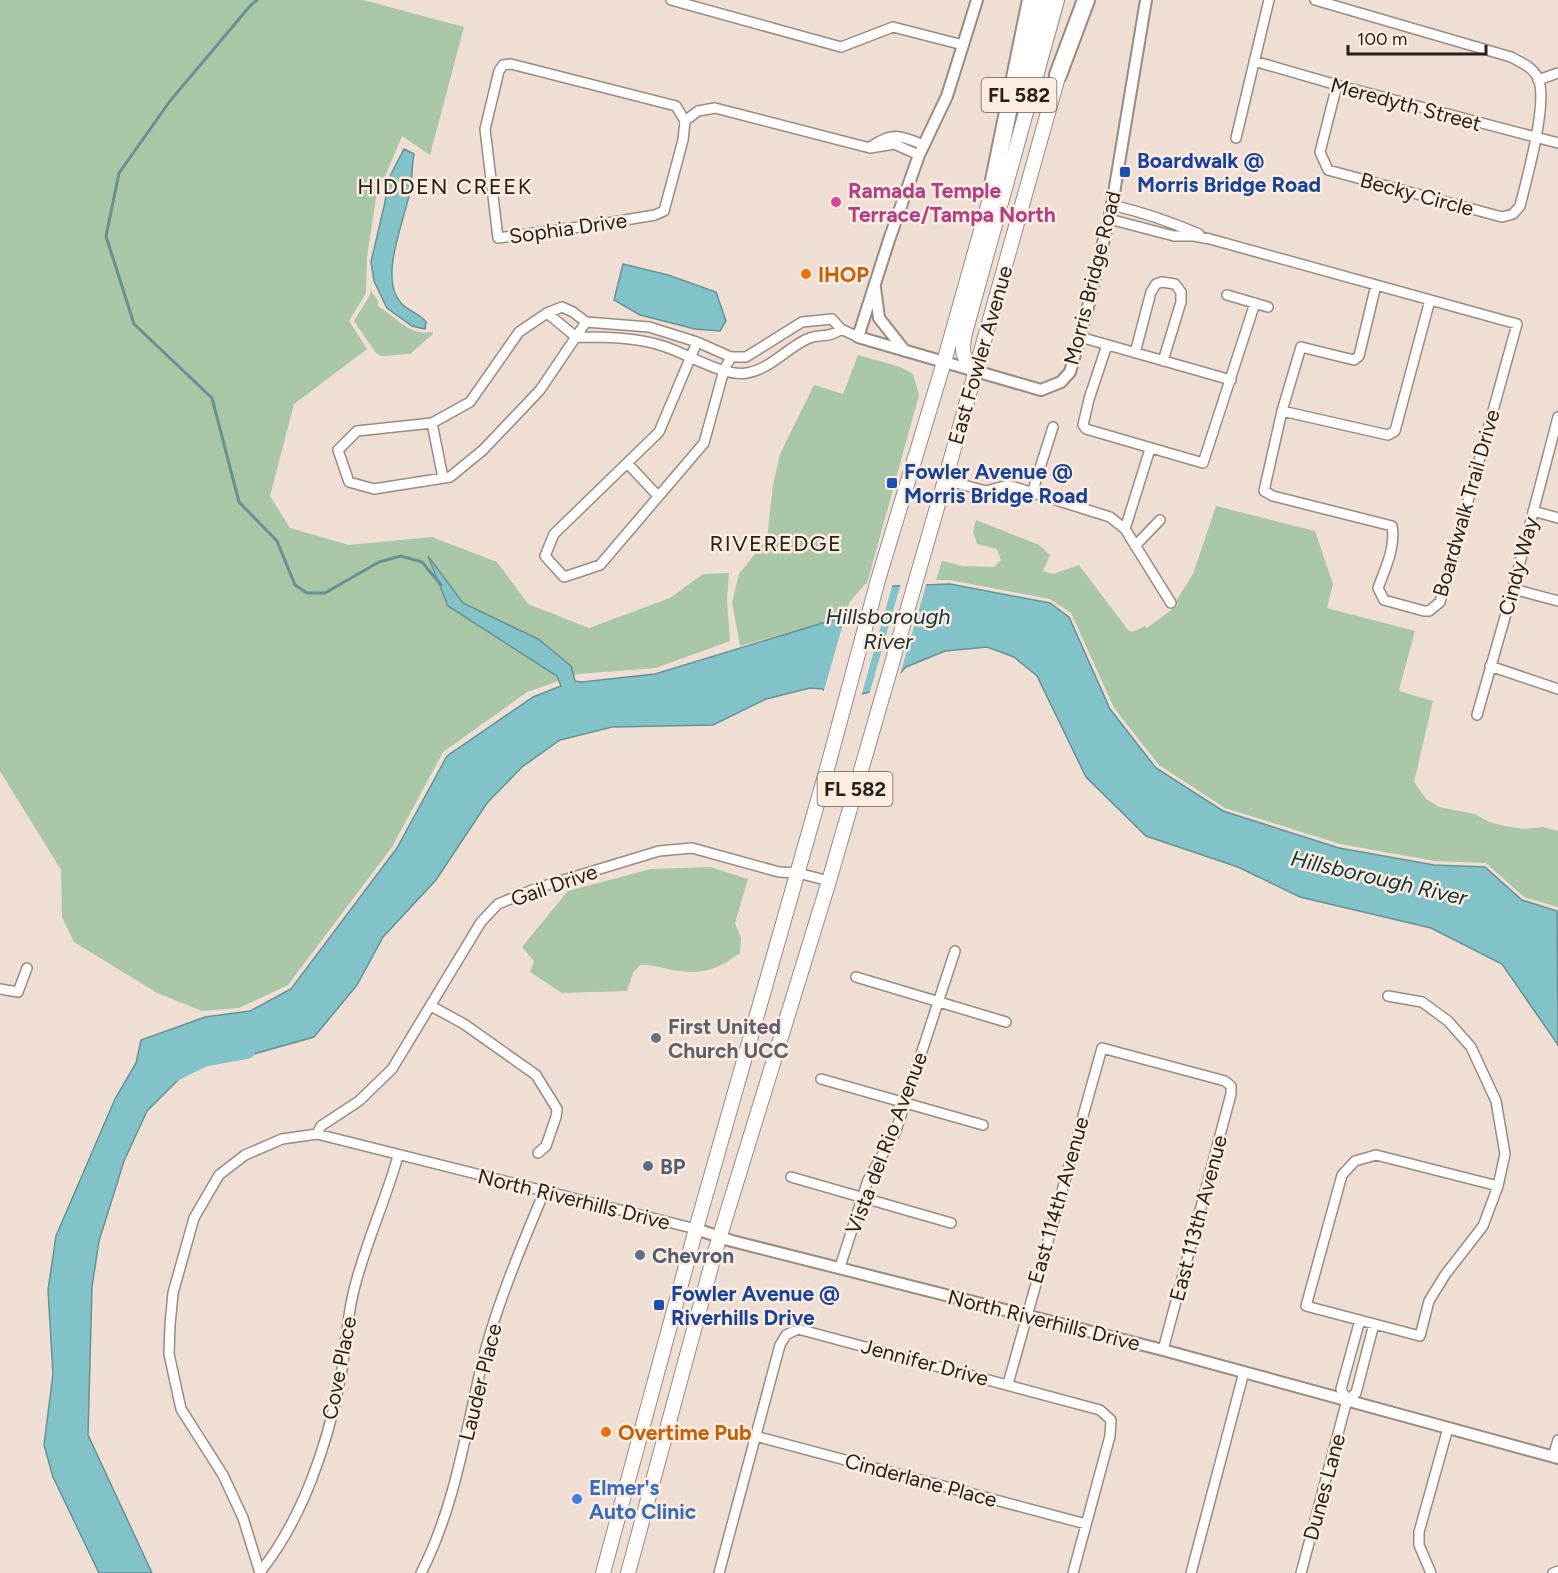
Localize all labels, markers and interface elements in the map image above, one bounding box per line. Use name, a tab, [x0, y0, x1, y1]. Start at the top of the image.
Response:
scale bar	[1348, 18, 1486, 56]
text: 100 m	[1357, 28, 1407, 50]
street label: Meredyth Street	[1328, 72, 1484, 136]
road number: FL 582	[982, 78, 1056, 112]
place label: Boardwalk @ Morris Bridge Road	[1137, 148, 1321, 197]
marker: Boardwalk @ Morris Bridge Road	[1118, 165, 1132, 179]
street label: Becky Circle	[1357, 167, 1477, 221]
district label: HIDDEN CREEK	[357, 173, 533, 200]
place label: Ramada Temple Terrace/Tampa North	[848, 178, 1056, 227]
street label: Morris Bridge Road	[1058, 188, 1126, 368]
marker: Ramada Temple Terrace/Tampa North	[829, 195, 843, 209]
street label: Sophia Drive	[508, 207, 628, 249]
place label: IHOP	[818, 262, 869, 287]
street label: East Fowler Avenue	[942, 263, 1018, 447]
marker: IHOP	[799, 267, 813, 281]
street label: Boardwalk Trail Drive	[1427, 406, 1505, 600]
place label: Fowler Avenue @ Morris Bridge Road	[904, 459, 1088, 508]
marker: Fowler Avenue @ Morris Bridge Road	[885, 476, 899, 490]
street label: Cindy Way	[1493, 514, 1543, 618]
district label: RIVEREDGE	[709, 530, 843, 557]
water label: Hillsborough River	[825, 603, 951, 655]
road number: FL 582	[818, 772, 892, 806]
water label: Hillsborough River	[1288, 845, 1471, 912]
street label: Gail Drive	[507, 859, 601, 911]
place label: First United Church UCC	[668, 1014, 789, 1063]
marker: First United Church UCC	[649, 1031, 663, 1045]
street label: Vista del Rio Avenue	[840, 1048, 932, 1238]
street label: East 114th Avenue	[1022, 1114, 1094, 1286]
street label: East 113th Avenue	[1164, 1132, 1232, 1304]
place label: BP	[660, 1154, 686, 1179]
marker: BP	[641, 1159, 655, 1173]
street label: North Riverhills Drive	[475, 1163, 673, 1235]
place label: Chevron	[652, 1243, 734, 1268]
marker: Chevron	[633, 1248, 647, 1262]
place label: Fowler Avenue @ Riverhills Drive	[671, 1281, 840, 1330]
street label: North Riverhills Drive	[945, 1284, 1143, 1356]
marker: Fowler Avenue @ Riverhills Drive	[652, 1298, 666, 1312]
street label: Cove Place	[317, 1314, 361, 1422]
street label: Lauder Place	[453, 1321, 507, 1443]
street label: Jennifer Drive	[859, 1333, 991, 1391]
place label: Overtime Pub	[618, 1420, 751, 1445]
marker: Overtime Pub	[599, 1425, 613, 1439]
street label: Dunes Lane	[1298, 1431, 1350, 1543]
street label: Cinderlane Place	[842, 1448, 1000, 1512]
place label: Elmer's Auto Clinic	[589, 1475, 697, 1524]
marker: Elmer's Auto Clinic	[570, 1492, 584, 1506]

